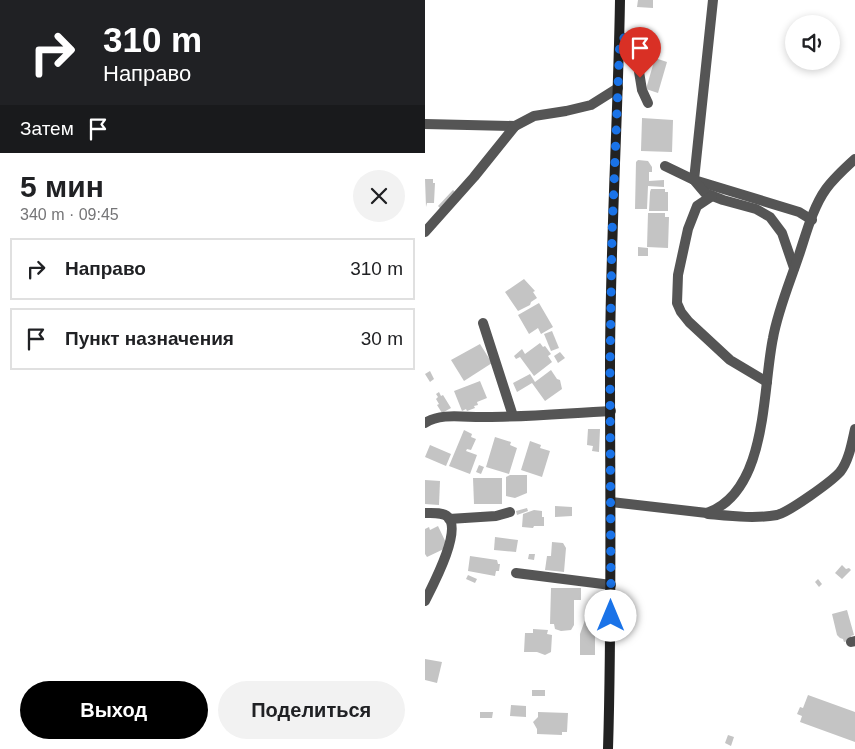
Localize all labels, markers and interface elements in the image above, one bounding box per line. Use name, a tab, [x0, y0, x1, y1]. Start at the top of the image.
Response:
map controls	[785, 15, 840, 70]
button: sound	[785, 15, 840, 70]
icon: right	[20, 20, 85, 85]
text: 310 m	[103, 20, 202, 59]
pin	[619, 27, 661, 78]
icon: arrive	[626, 34, 654, 62]
text: Направо	[103, 61, 191, 86]
icon: arrive	[84, 115, 112, 143]
text: Затем	[20, 118, 74, 139]
text: 5 мин	[20, 170, 104, 203]
button: close	[353, 170, 405, 222]
text: 340 m · 09:45	[20, 206, 119, 223]
icon: right	[22, 255, 50, 283]
text: Направо	[65, 258, 146, 279]
text: 310 m	[350, 258, 403, 279]
icon: arrive	[22, 325, 50, 353]
text: Пункт назначения	[65, 328, 234, 349]
text: 30 m	[361, 328, 403, 349]
position arrow	[584, 589, 636, 641]
button: Выход	[20, 681, 208, 739]
button: Поделиться	[218, 681, 405, 739]

